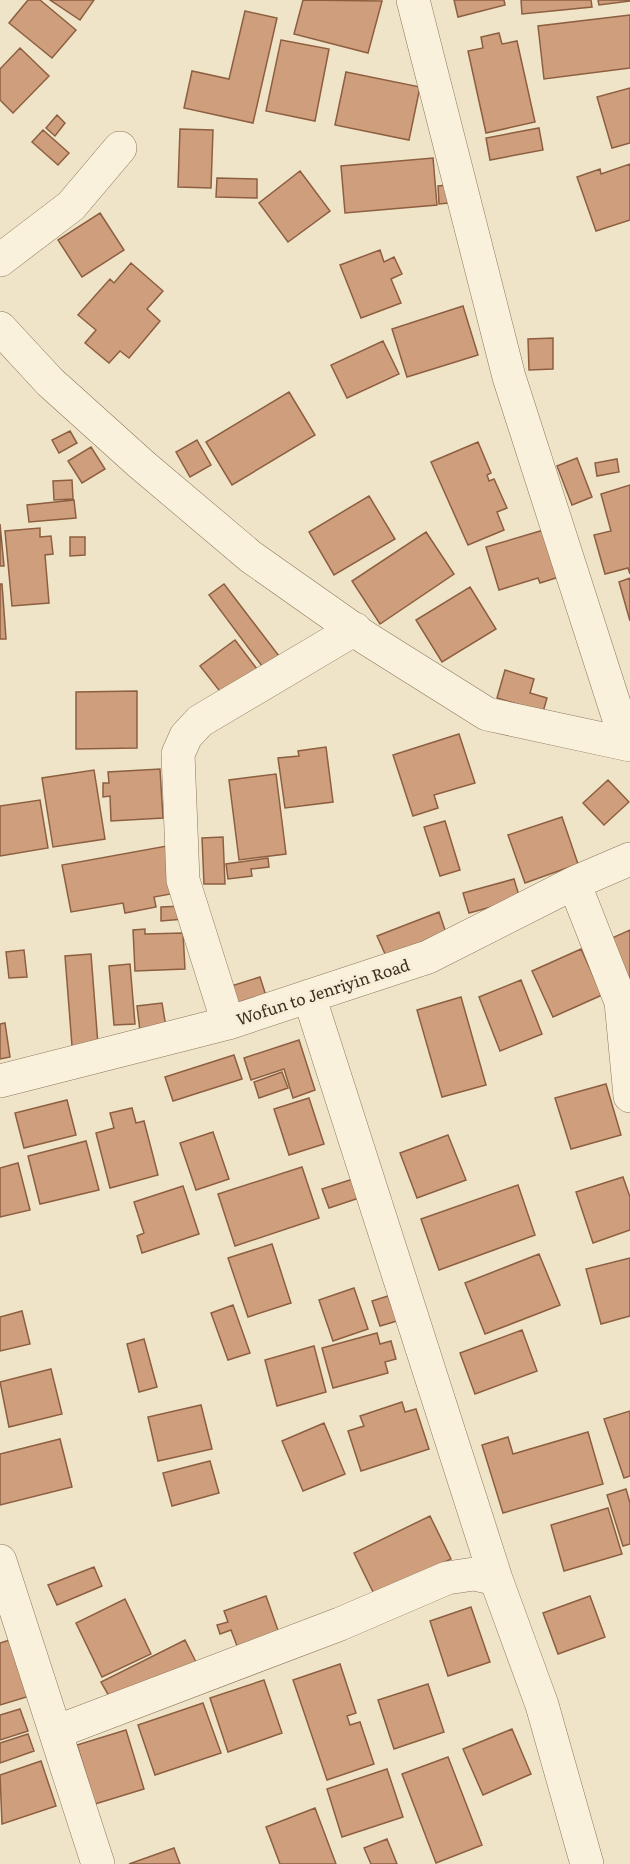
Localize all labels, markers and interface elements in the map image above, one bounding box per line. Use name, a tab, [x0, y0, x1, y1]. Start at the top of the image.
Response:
street label: Wofun to Jenriyin Road	[233, 952, 413, 1030]

